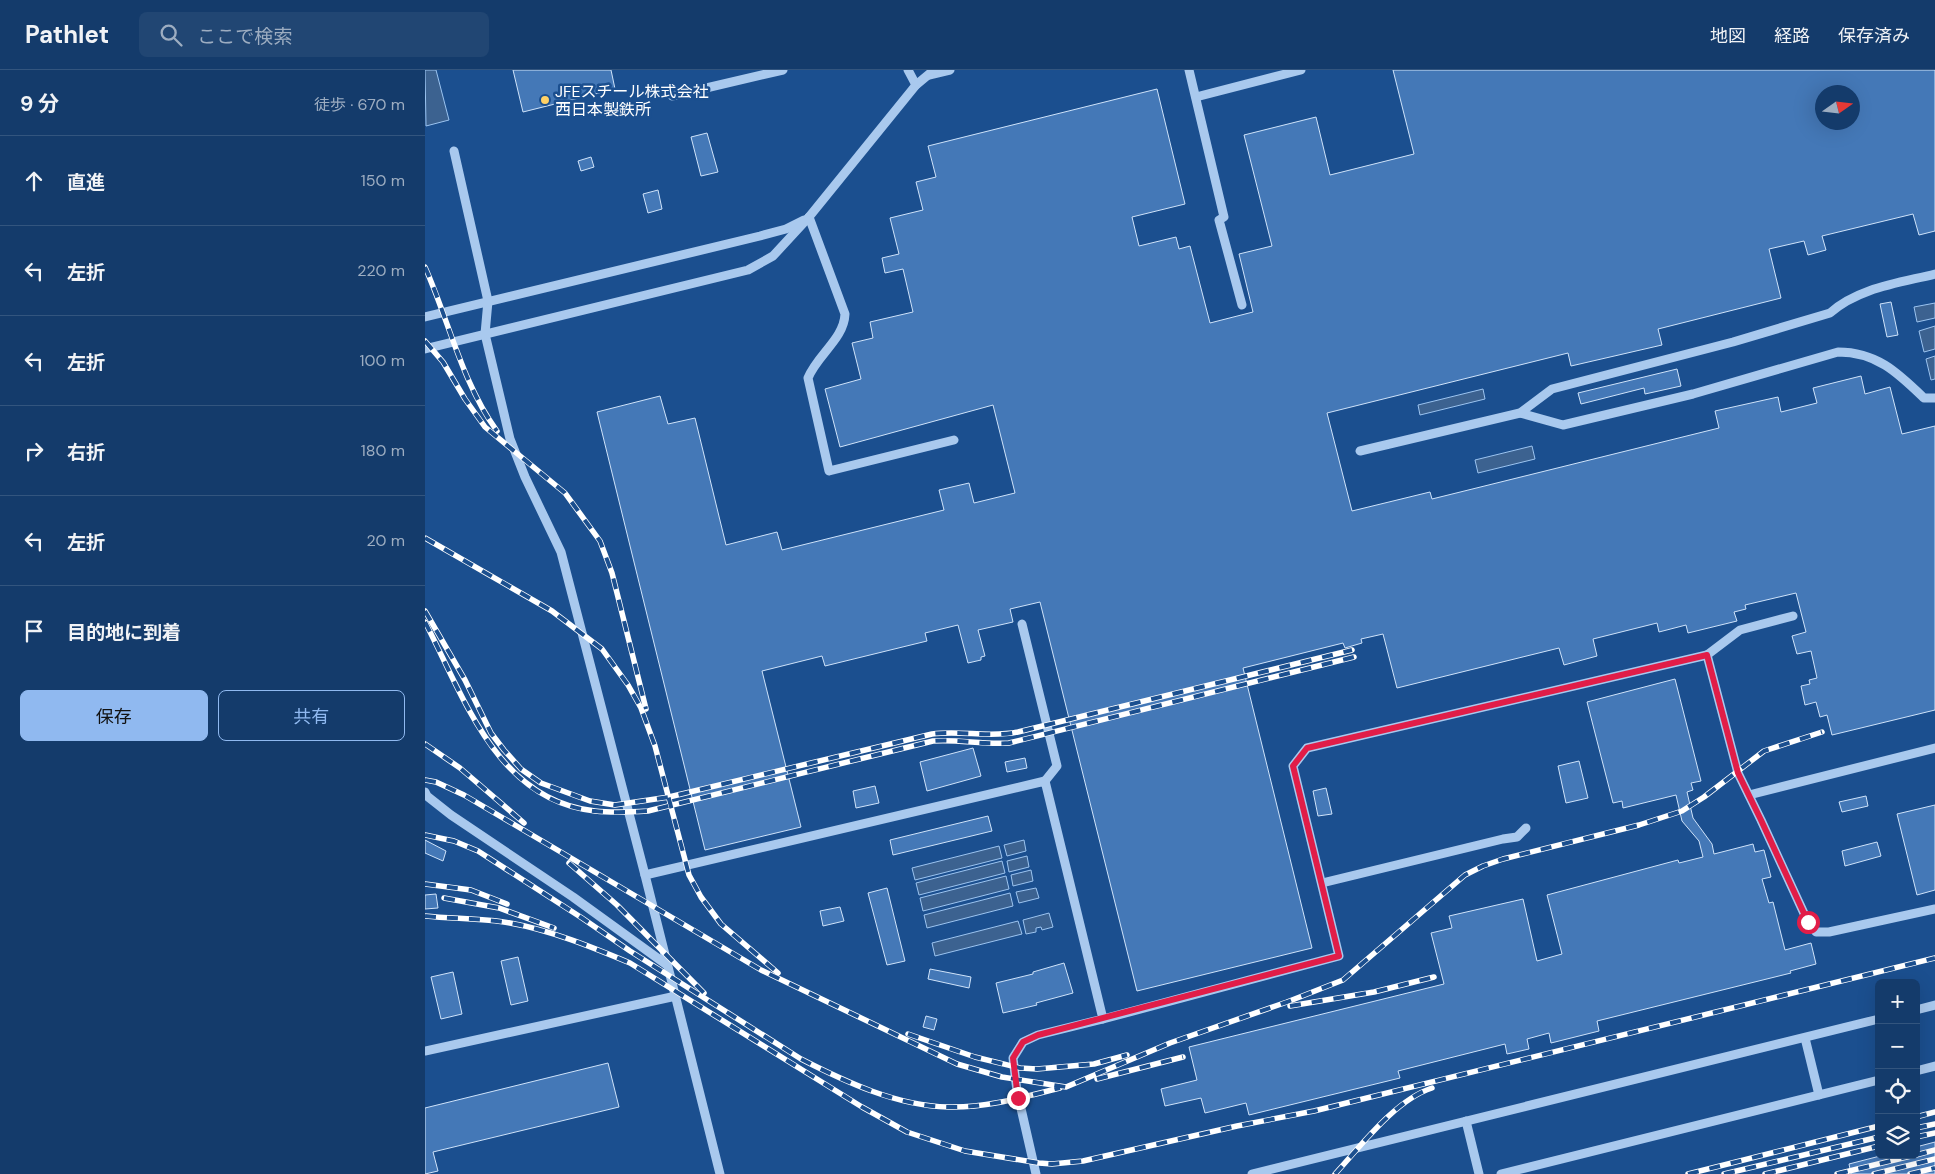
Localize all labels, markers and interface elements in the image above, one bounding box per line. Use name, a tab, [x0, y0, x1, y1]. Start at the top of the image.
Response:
search box	[139, 12, 489, 57]
text: Pathlet	[25, 19, 109, 50]
icon: search	[157, 21, 185, 49]
text: ここで検索	[197, 24, 292, 49]
text: 地図	[1710, 24, 1746, 48]
text: 経路	[1774, 24, 1810, 48]
text: 保存済み	[1838, 24, 1910, 48]
place label: JFEスチール株式会社 西日本製鉄所	[555, 81, 709, 120]
north arrow	[1815, 85, 1860, 130]
text: 9 分	[20, 90, 59, 118]
text: 徒歩 · 670 m	[314, 94, 405, 115]
marker: JFEスチール株式会社 西日本製鉄所	[539, 94, 551, 106]
icon: ahead	[20, 167, 48, 195]
text: 直進	[67, 170, 105, 195]
text: 150 m	[361, 170, 405, 191]
icon: left	[20, 257, 48, 285]
text: 左折	[67, 260, 105, 285]
text: 220 m	[357, 260, 405, 281]
icon: left	[20, 347, 48, 375]
text: 左折	[67, 350, 105, 375]
text: 100 m	[360, 350, 405, 371]
icon: right	[20, 437, 48, 465]
text: 右折	[67, 440, 105, 465]
text: 180 m	[361, 440, 405, 461]
icon: left	[20, 527, 48, 555]
text: 左折	[67, 530, 105, 555]
text: 20 m	[366, 530, 405, 551]
icon: arrive	[20, 617, 48, 645]
text: 目的地に到着	[67, 620, 181, 645]
button: 保存	[20, 690, 208, 741]
button: 共有	[218, 690, 405, 741]
route start	[1797, 911, 1820, 934]
map controls	[1875, 979, 1920, 1159]
button: +	[1875, 979, 1920, 1024]
button: −	[1875, 1024, 1920, 1069]
button: locate	[1875, 1069, 1920, 1114]
route end	[1007, 1087, 1030, 1110]
button: layers	[1875, 1114, 1920, 1159]

